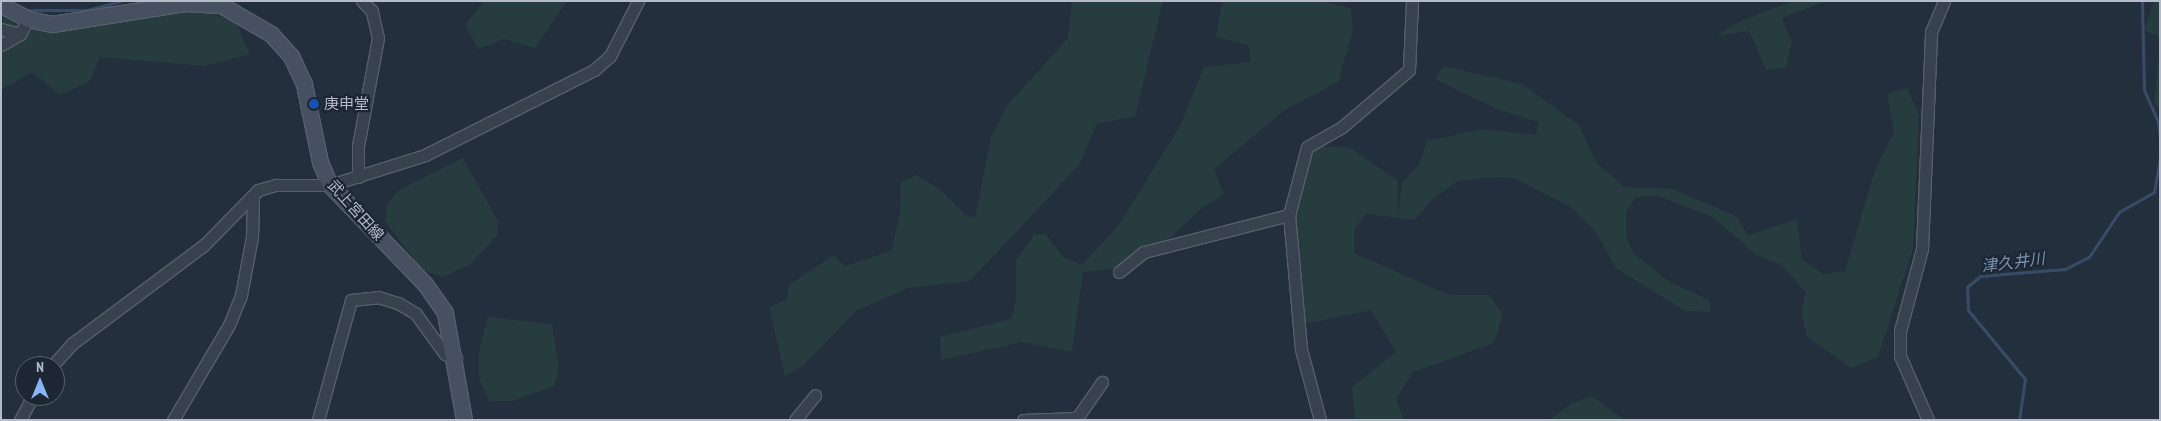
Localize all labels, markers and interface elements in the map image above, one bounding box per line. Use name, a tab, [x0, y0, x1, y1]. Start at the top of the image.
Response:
place label: 庚申堂	[324, 95, 369, 113]
marker: 庚申堂	[308, 98, 320, 110]
street label: 武上宮田線	[324, 176, 388, 244]
water label: 津久井川	[1980, 249, 2046, 275]
north arrow	[15, 356, 65, 406]
text: N	[36, 358, 44, 376]

